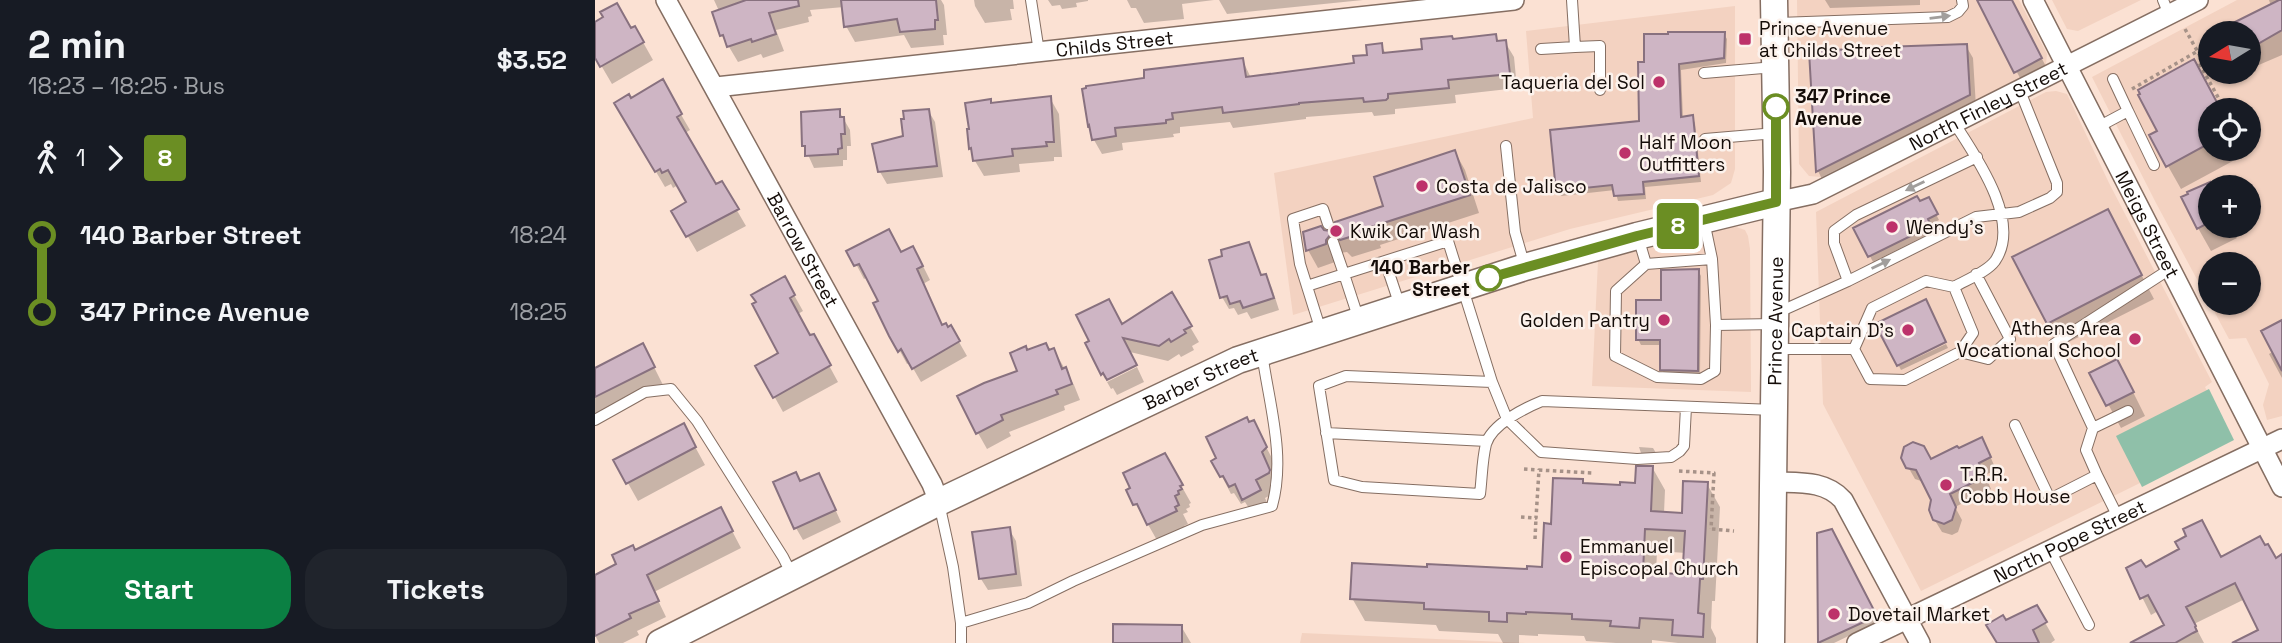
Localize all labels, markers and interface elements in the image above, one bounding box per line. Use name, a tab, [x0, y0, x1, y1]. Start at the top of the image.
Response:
one-way arrow	[1929, 11, 1951, 22]
place label: Prince Avenue at Childs Street	[1759, 16, 1901, 63]
text: 2 min	[28, 21, 126, 69]
north arrow	[2198, 21, 2261, 84]
map controls	[2198, 21, 2261, 315]
street label: Childs Street	[1054, 25, 1175, 63]
marker: Prince Avenue at Childs Street	[1737, 31, 1753, 47]
text: $3.52	[497, 43, 567, 77]
street label: North Finley Street	[1905, 56, 2072, 156]
place label: Taqueria del Sol	[1501, 70, 1645, 95]
text: 18:23 – 18:25 · Bus	[28, 71, 225, 101]
marker: Taqueria del Sol	[1651, 74, 1667, 90]
place label: 347 Prince Avenue	[1795, 84, 1891, 131]
marker: 347 Prince Avenue	[1763, 94, 1789, 120]
button: locate	[2198, 98, 2261, 161]
place label: Half Moon Outfitters	[1639, 130, 1732, 177]
icon: walk	[28, 139, 66, 177]
icon: forward	[96, 139, 134, 177]
text: 8	[158, 142, 172, 173]
text: 1	[76, 143, 86, 173]
marker: Half Moon Outfitters	[1617, 145, 1633, 161]
street label: Meigs Street	[2109, 167, 2185, 283]
place label: Costa de Jalisco	[1436, 174, 1587, 199]
button: +	[2198, 175, 2261, 238]
marker: Costa de Jalisco	[1414, 178, 1430, 194]
one-way arrow	[1905, 181, 1925, 192]
street label: Barrow Street	[761, 188, 844, 312]
line badge: 8	[1655, 203, 1701, 249]
text: 8	[1671, 210, 1685, 241]
place label: Wendy's	[1906, 215, 1984, 240]
text: 140 Barber Street	[80, 218, 302, 252]
place label: Kwik Car Wash	[1350, 219, 1480, 244]
marker: Wendy's	[1884, 219, 1900, 235]
text: 18:24	[510, 220, 567, 250]
marker: Kwik Car Wash	[1328, 223, 1344, 239]
button: −	[2198, 252, 2261, 315]
place label: 140 Barber Street	[1370, 255, 1470, 302]
street label: Prince Avenue	[1762, 256, 1789, 386]
one-way arrow	[1871, 259, 1891, 270]
marker: 140 Barber Street	[1476, 265, 1502, 291]
text: 347 Prince Avenue	[80, 295, 310, 329]
text: 18:25	[510, 297, 567, 327]
place label: Golden Pantry	[1520, 308, 1650, 333]
marker: Golden Pantry	[1656, 312, 1672, 328]
place label: Athens Area Vocational School	[1956, 316, 2121, 363]
place label: Captain D's	[1791, 318, 1894, 343]
marker: Captain D's	[1900, 322, 1916, 338]
marker: Athens Area Vocational School	[2127, 331, 2143, 347]
street label: Barber Street	[1139, 342, 1262, 416]
place label: T.R.R. Cobb House	[1960, 462, 2070, 509]
marker: T.R.R. Cobb House	[1938, 477, 1954, 493]
street label: North Pope Street	[1990, 494, 2150, 589]
place label: Emmanuel Episcopal Church	[1580, 534, 1739, 581]
button: Start	[28, 549, 291, 629]
button: Tickets	[305, 549, 567, 629]
marker: Emmanuel Episcopal Church	[1558, 549, 1574, 565]
place label: Dovetail Market	[1848, 602, 1990, 627]
marker: Dovetail Market	[1826, 606, 1842, 622]

